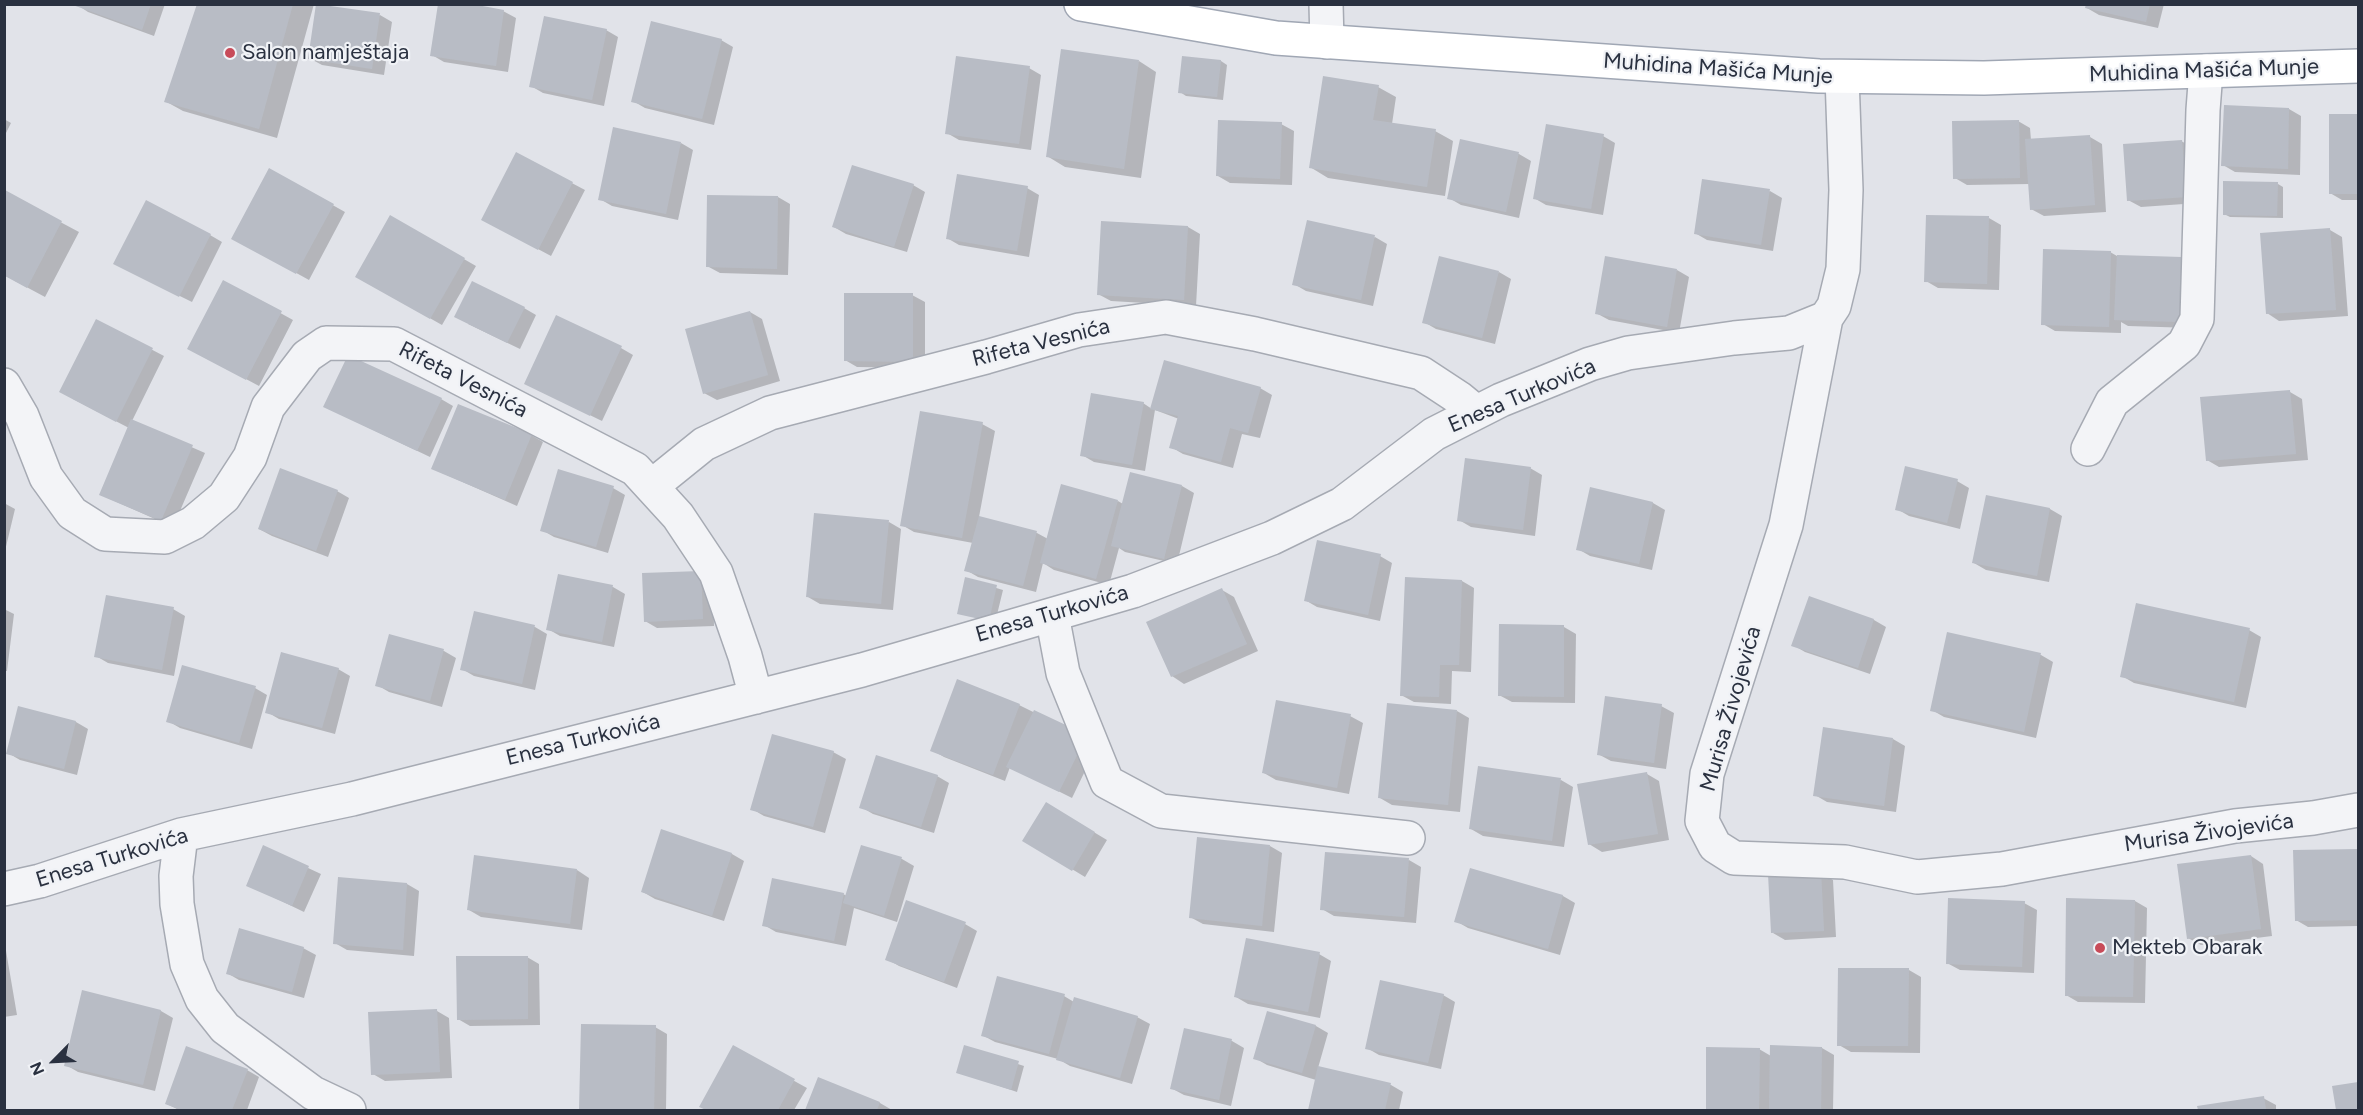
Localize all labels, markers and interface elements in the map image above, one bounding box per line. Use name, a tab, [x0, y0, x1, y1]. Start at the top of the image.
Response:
place label: Salon namještaja	[242, 40, 409, 66]
marker: Salon namještaja	[223, 46, 237, 60]
street label: Muhidina Mašića Munje	[1602, 48, 1834, 90]
street label: Muhidina Mašića Munje	[2089, 54, 2319, 88]
street label: Rifeta Vesnića	[969, 313, 1113, 373]
street label: Rifeta Vesnića	[394, 336, 532, 424]
street label: Enesa Turkovića	[1444, 353, 1600, 439]
street label: Enesa Turkovića	[973, 580, 1131, 648]
street label: Murisa Živojevića	[1695, 623, 1767, 795]
street label: Enesa Turkovića	[503, 708, 663, 772]
street label: Murisa Živojevića	[2123, 808, 2295, 858]
street label: Enesa Turkovića	[33, 822, 191, 894]
place label: Mekteb Obarak	[2112, 935, 2262, 961]
marker: Mekteb Obarak	[2093, 941, 2107, 955]
north arrow	[24, 1031, 84, 1091]
text: N	[26, 1059, 48, 1078]

